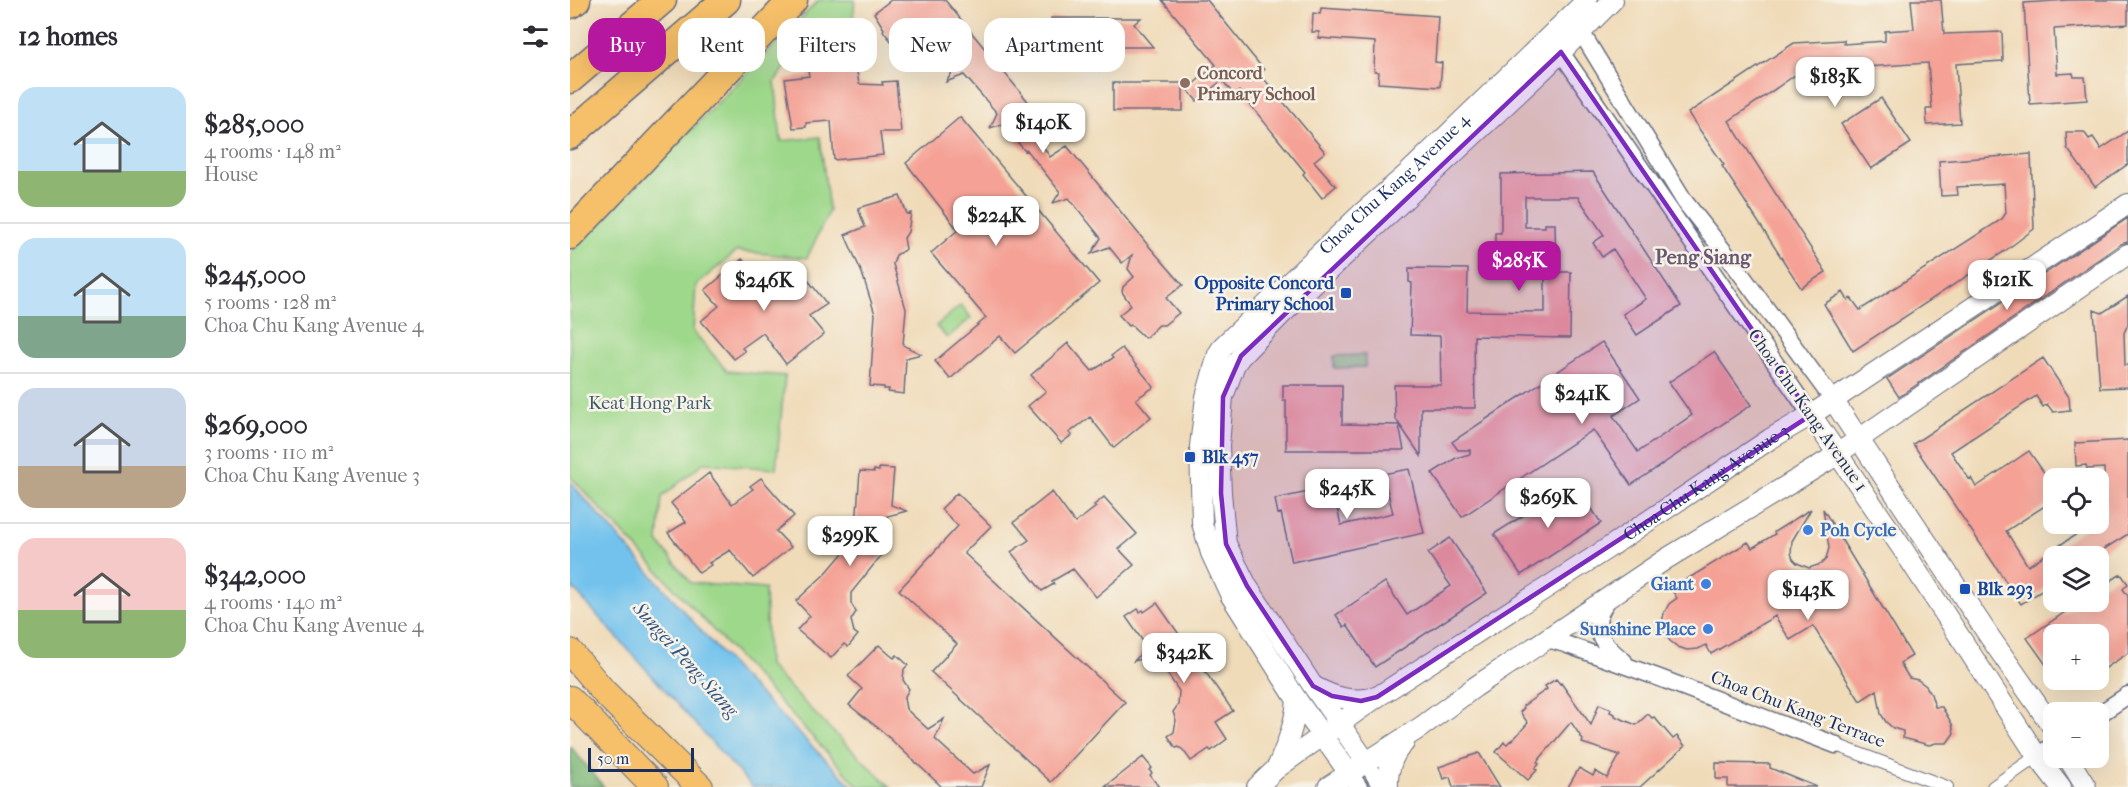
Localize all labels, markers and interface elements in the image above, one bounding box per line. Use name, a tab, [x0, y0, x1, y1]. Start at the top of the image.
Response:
chip: Buy	[588, 18, 666, 72]
chip: Rent	[678, 18, 765, 72]
chip: Filters	[777, 18, 877, 72]
chip: New	[889, 18, 972, 72]
chip: Apartment	[984, 18, 1125, 72]
icon: filters	[519, 20, 552, 53]
text: 12 homes	[18, 21, 118, 52]
pin: $183K	[1793, 57, 1877, 108]
place label: Concord Primary School	[1197, 63, 1317, 105]
text: $183K	[1810, 65, 1860, 88]
marker: Concord Primary School	[1178, 76, 1192, 90]
pin: $140K	[1001, 103, 1085, 154]
text: $285,000	[204, 109, 304, 140]
street label: Choa Chu Kang Avenue 4	[1315, 109, 1475, 259]
icon: home	[66, 111, 138, 183]
text: $140K	[1015, 111, 1071, 134]
text: 4 rooms · 148 m²	[204, 140, 341, 163]
text: House	[204, 163, 258, 186]
pin: $224K	[954, 196, 1038, 247]
text: $224K	[967, 204, 1025, 227]
pin: $285K	[1477, 241, 1561, 292]
district label: Peng Siang	[1655, 246, 1752, 269]
text: $285K	[1492, 249, 1546, 272]
text: $245,000	[204, 260, 306, 291]
pin: $121K	[1965, 260, 2049, 311]
pin: $246K	[722, 261, 806, 312]
icon: home	[66, 262, 138, 334]
text: $121K	[1982, 268, 2032, 291]
text: $246K	[735, 269, 793, 292]
place label: Opposite Concord Primary School	[1194, 273, 1335, 315]
marker: Opposite Concord Primary School	[1339, 286, 1353, 300]
text: 5 rooms · 128 m²	[204, 291, 336, 314]
text: Choa Chu Kang Avenue 4	[204, 314, 424, 337]
street label: Choa Chu Kang Avenue 1	[1744, 325, 1872, 496]
pin: $241K	[1540, 374, 1624, 425]
text: $241K	[1555, 382, 1609, 405]
park label: Keat Hong Park	[588, 393, 712, 414]
text: $269,000	[204, 410, 308, 441]
icon: home	[66, 412, 138, 484]
street label: Choa Chu Kang Avenue 3	[1620, 420, 1793, 546]
text: 3 rooms · 110 m²	[204, 441, 333, 464]
place label: Blk 457	[1202, 447, 1259, 468]
marker: Blk 457	[1183, 450, 1197, 464]
text: Choa Chu Kang Avenue 3	[204, 464, 420, 487]
map controls	[2043, 468, 2109, 768]
button: locate	[2043, 468, 2109, 534]
pin: $245K	[1305, 469, 1389, 520]
text: $245K	[1319, 477, 1375, 500]
pin: $269K	[1506, 478, 1590, 529]
text: $269K	[1519, 486, 1577, 509]
pin: $299K	[808, 516, 892, 567]
place label: Poh Cycle	[1820, 520, 1897, 541]
marker: Poh Cycle	[1801, 523, 1815, 537]
text: $299K	[822, 524, 878, 547]
button: layers	[2043, 546, 2109, 612]
text: $342,000	[204, 560, 306, 591]
icon: home	[66, 562, 138, 634]
pin: $143K	[1766, 570, 1850, 621]
place label: Giant	[1651, 574, 1695, 595]
marker: Giant	[1699, 577, 1713, 591]
text: $143K	[1782, 578, 1834, 601]
place label: Blk 293	[1977, 579, 2033, 600]
marker: Blk 293	[1958, 582, 1972, 596]
text: 4 rooms · 140 m²	[204, 591, 342, 614]
water label: Sungei Peng Siang	[627, 596, 744, 723]
text: Choa Chu Kang Avenue 4	[204, 614, 424, 637]
place label: Sunshine Place	[1580, 619, 1696, 640]
marker: Sunshine Place	[1701, 622, 1715, 636]
button: +	[2043, 624, 2109, 690]
pin: $342K	[1142, 633, 1226, 684]
text: $342K	[1156, 641, 1212, 664]
street label: Choa Chu Kang Terrace	[1708, 667, 1888, 752]
button: −	[2043, 702, 2109, 768]
scale bar	[588, 745, 694, 772]
text: 50 m	[597, 749, 629, 768]

